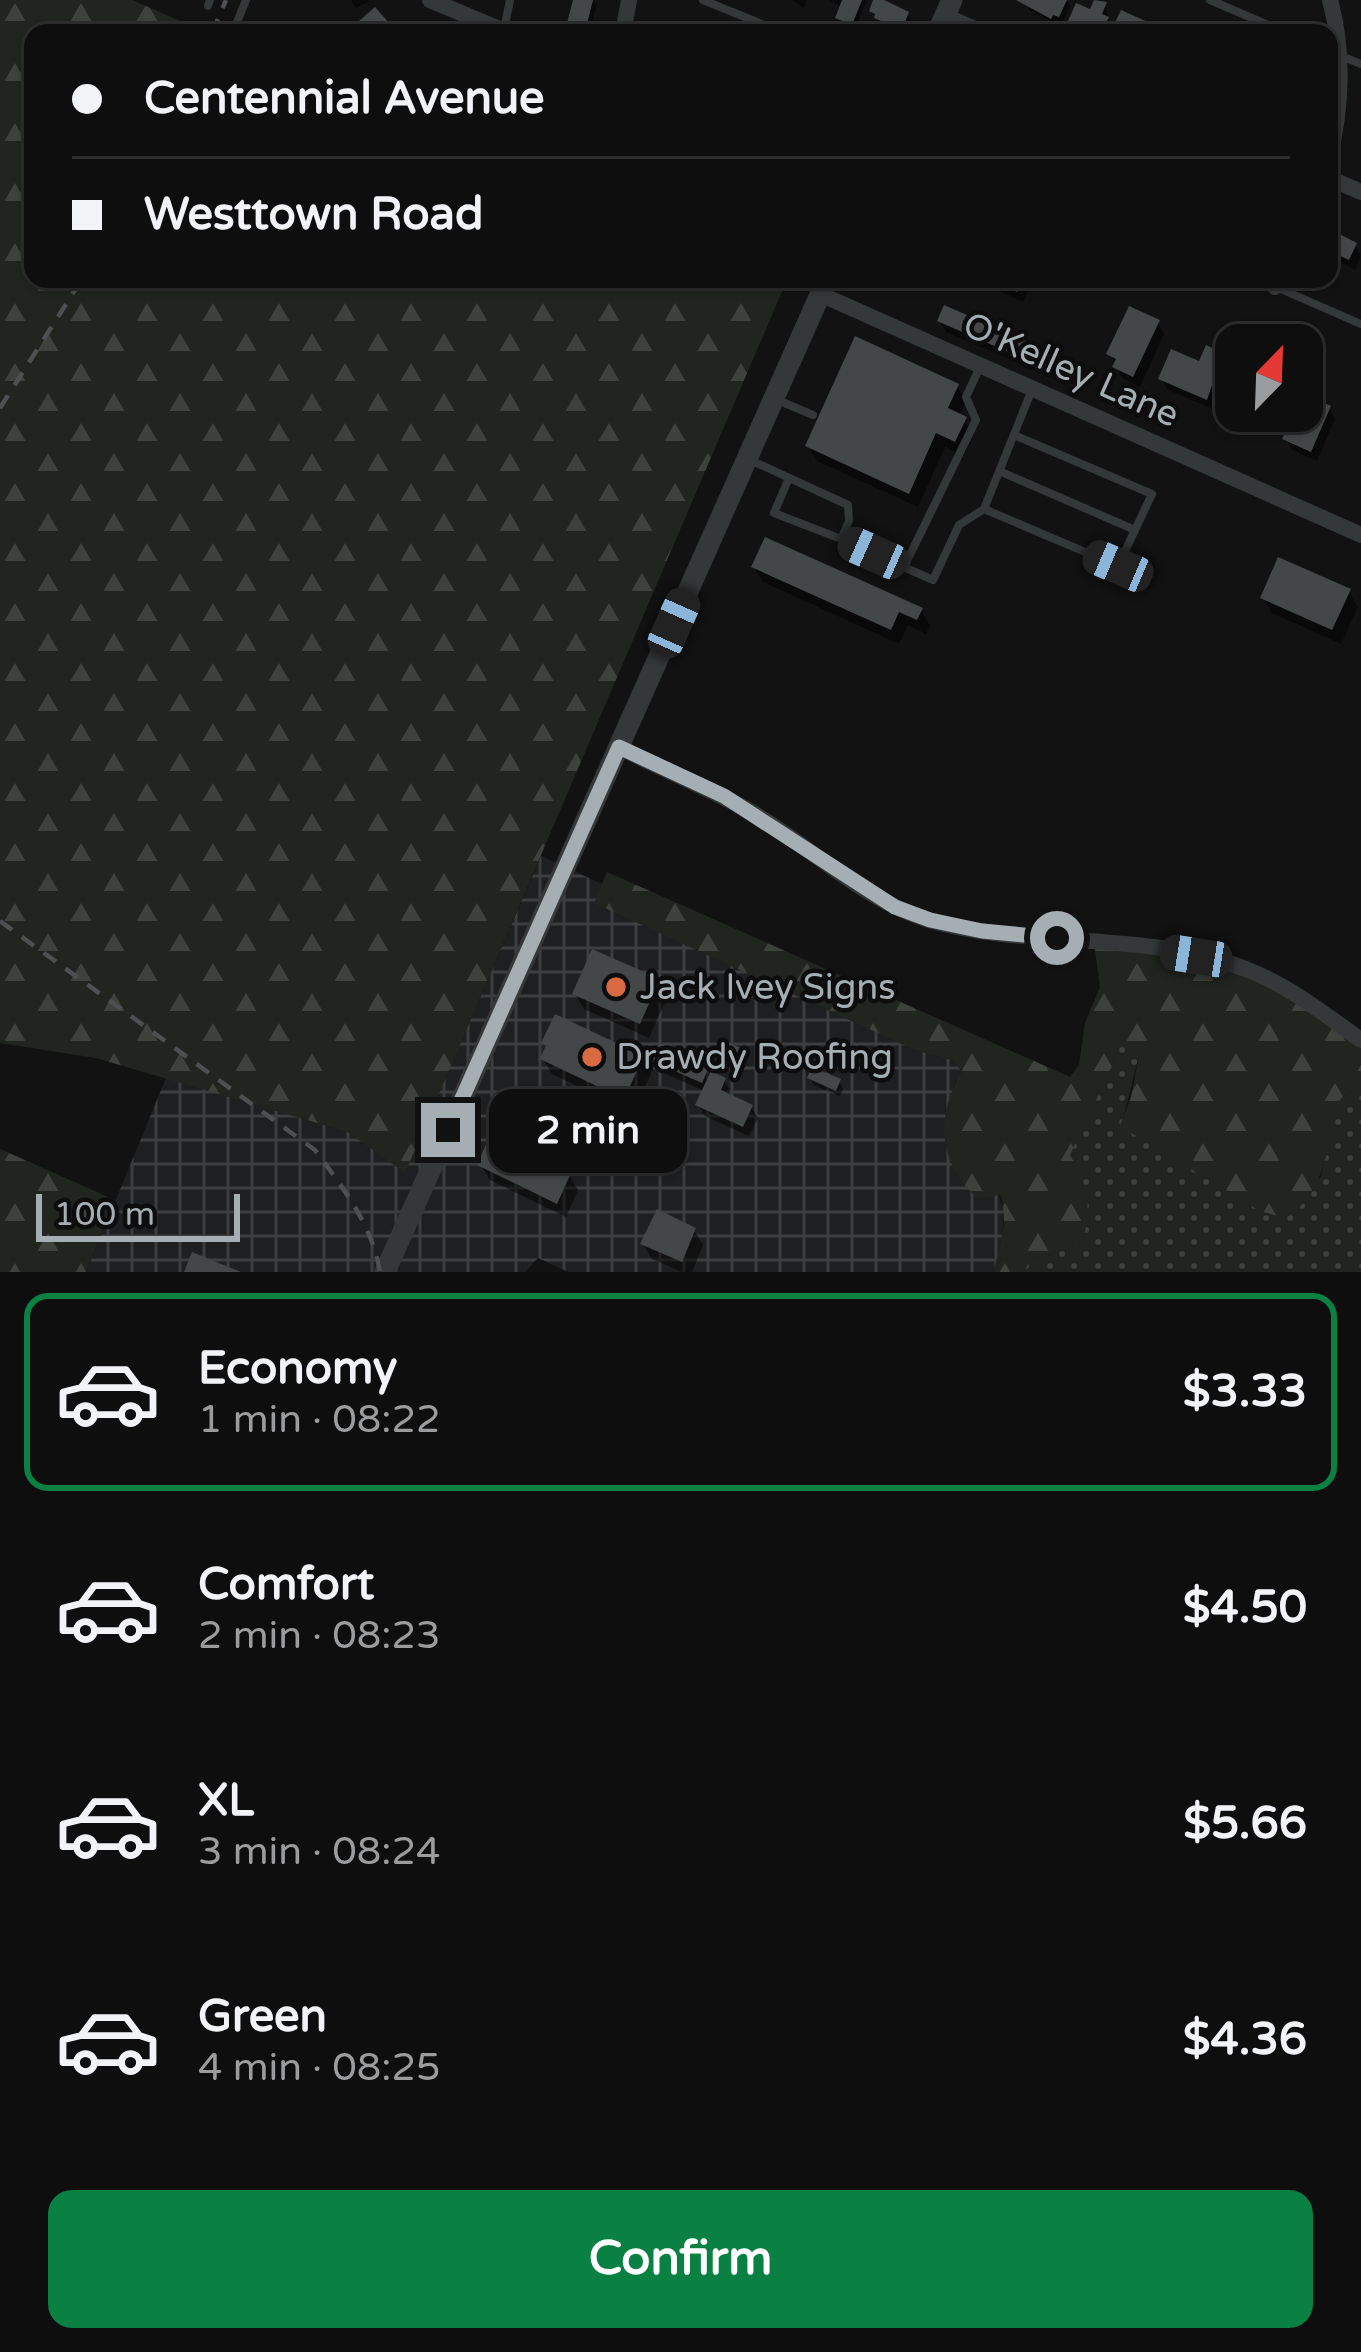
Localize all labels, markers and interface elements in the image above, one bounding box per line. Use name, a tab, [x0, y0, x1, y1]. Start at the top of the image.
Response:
text: Centennial Avenue	[144, 72, 545, 126]
text: Westtown Road	[144, 188, 483, 242]
street label: O'Kelley Lane	[956, 303, 1186, 437]
north arrow	[1215, 324, 1323, 432]
map controls	[1215, 324, 1323, 432]
car	[833, 522, 913, 584]
car	[1078, 535, 1158, 597]
car	[643, 583, 705, 663]
route start	[1030, 911, 1084, 965]
car	[1158, 933, 1234, 979]
place label: Jack Ivey Signs	[640, 966, 896, 1009]
marker: Jack Ivey Signs	[603, 974, 629, 1000]
place label: Drawdy Roofing	[616, 1036, 893, 1079]
marker: Drawdy Roofing	[579, 1044, 605, 1070]
callout: 2 min	[490, 1088, 688, 1172]
route end	[421, 1103, 475, 1157]
text: 2 min	[536, 1107, 640, 1154]
scale bar	[36, 1188, 240, 1241]
text: 100 m	[54, 1195, 155, 1234]
icon: car	[54, 1338, 162, 1446]
text: Economy	[198, 1342, 397, 1396]
text: $3.33	[1183, 1365, 1307, 1419]
text: 1 min · 08:22	[198, 1396, 440, 1443]
icon: car	[54, 1554, 162, 1662]
text: Comfort	[198, 1558, 374, 1612]
text: $4.50	[1183, 1581, 1307, 1635]
text: 2 min · 08:23	[198, 1612, 440, 1659]
icon: car	[54, 1770, 162, 1878]
text: XL	[198, 1774, 254, 1828]
text: $5.66	[1183, 1797, 1307, 1851]
text: 3 min · 08:24	[198, 1828, 440, 1875]
icon: car	[54, 1986, 162, 2094]
text: Green	[198, 1990, 327, 2044]
text: $4.36	[1183, 2013, 1307, 2067]
text: 4 min · 08:25	[198, 2044, 440, 2091]
button: Confirm	[48, 2190, 1313, 2328]

